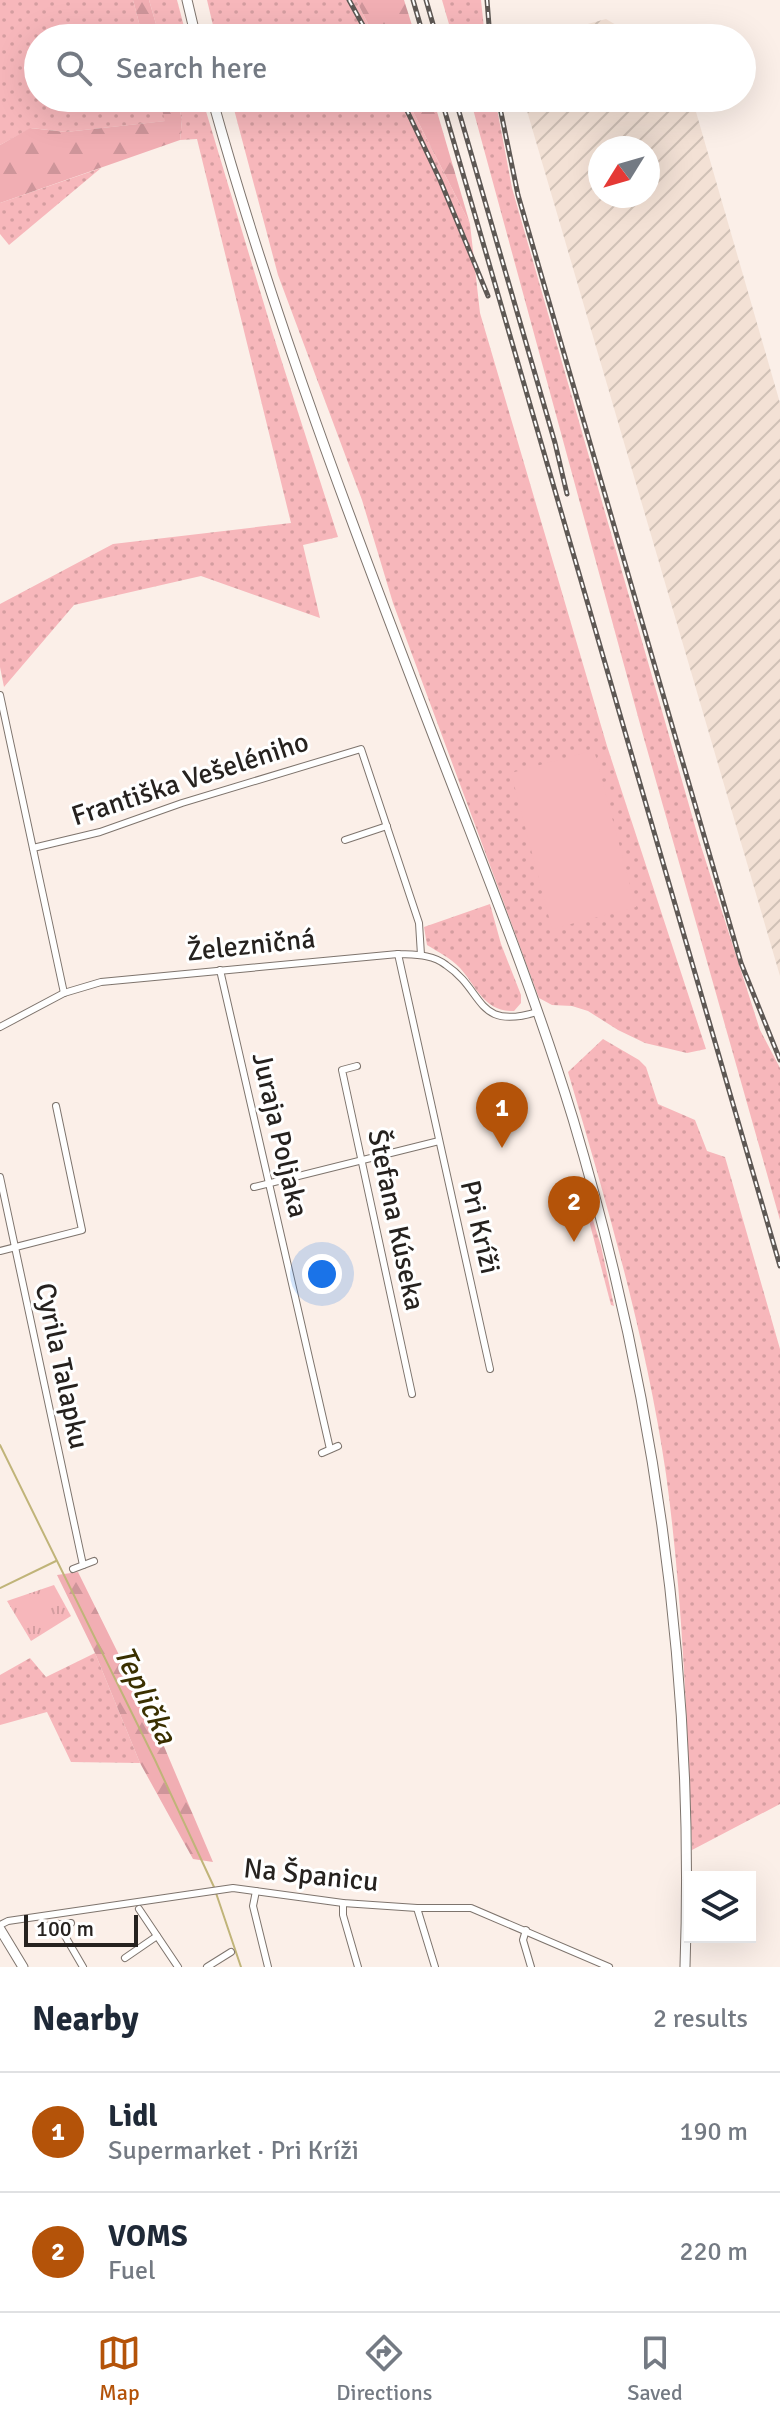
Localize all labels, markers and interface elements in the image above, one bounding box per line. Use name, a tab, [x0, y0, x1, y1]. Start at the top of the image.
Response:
search box	[24, 24, 756, 112]
icon: search	[52, 46, 96, 90]
text: Search here	[116, 50, 267, 87]
north arrow	[588, 136, 660, 208]
street label: Františka Vešeléniho	[67, 725, 313, 833]
street label: Železničná	[185, 921, 317, 969]
street label: Juraja Poljaka	[245, 1049, 315, 1221]
pin: 1	[476, 1082, 528, 1148]
street label: Štefana Kúseka	[360, 1126, 432, 1314]
pin: 2	[548, 1176, 600, 1242]
street label: Pri Kríži	[453, 1177, 507, 1277]
your location	[302, 1254, 342, 1294]
street label: Cyrila Talapku	[28, 1280, 96, 1452]
water label: Teplička	[105, 1640, 185, 1751]
street label: Na Španicu	[242, 1851, 380, 1899]
map controls	[684, 1871, 756, 1943]
button: layers	[684, 1871, 756, 1943]
scale bar	[24, 1911, 138, 1947]
text: 100 m	[36, 1915, 94, 1942]
text: Nearby	[32, 1998, 139, 2040]
text: 2 results	[653, 2003, 748, 2035]
text: Lidl	[108, 2098, 158, 2135]
text: 1	[51, 2116, 65, 2148]
text: 190 m	[679, 2116, 748, 2148]
text: Supermarket · Pri Kríži	[108, 2135, 359, 2167]
text: VOMS	[108, 2218, 188, 2255]
text: 2	[51, 2236, 65, 2268]
text: 220 m	[679, 2236, 748, 2268]
text: Fuel	[108, 2255, 156, 2287]
tab: Map	[97, 2331, 141, 2406]
tab: Directions	[336, 2331, 432, 2406]
tab: Saved	[627, 2331, 683, 2406]

